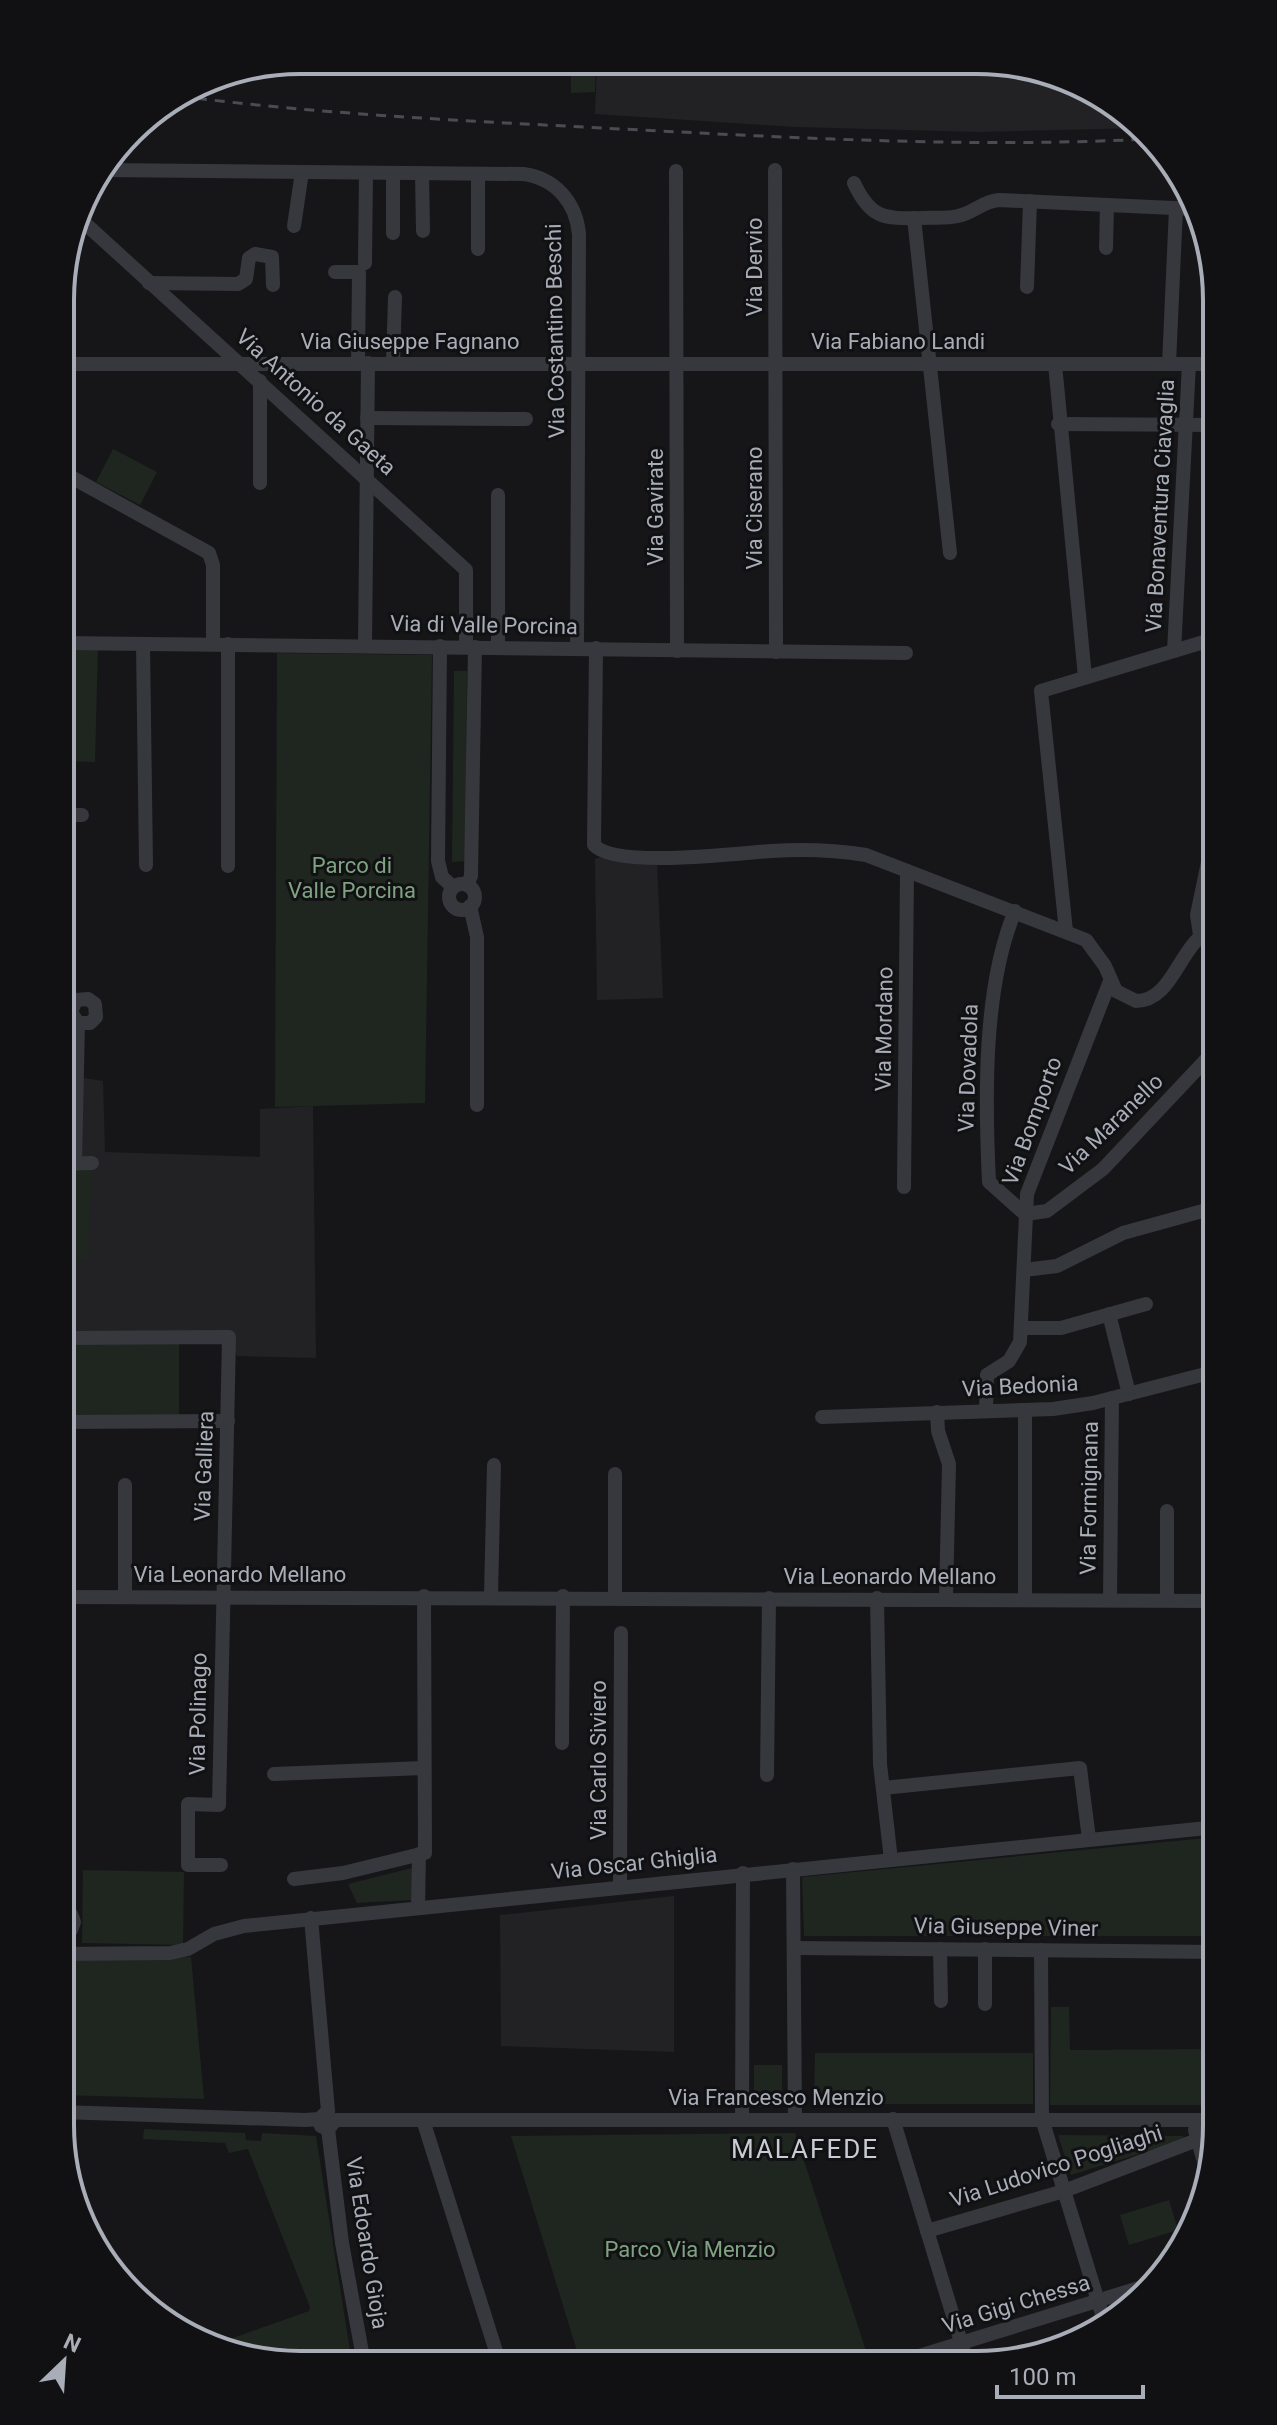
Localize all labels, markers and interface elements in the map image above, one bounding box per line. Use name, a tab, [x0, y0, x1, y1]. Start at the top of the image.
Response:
street label: Via Dervio	[742, 217, 767, 317]
street label: Via Costantino Beschi	[541, 223, 569, 439]
street label: Via Antonio da Gaeta	[231, 324, 401, 480]
street label: Via Giuseppe Fagnano	[300, 329, 520, 354]
street label: Via Fabiano Landi	[811, 329, 985, 354]
street label: Via Bonaventura Ciavaglia	[1141, 378, 1179, 634]
street label: Via Ciserano	[742, 446, 767, 570]
street label: Via Gavirate	[643, 448, 668, 566]
street label: Via di Valle Porcina	[390, 611, 578, 639]
park label: Parco di Valle Porcina	[288, 853, 416, 903]
street label: Via Mordano	[870, 966, 898, 1092]
street label: Via Dovadola	[953, 1003, 983, 1133]
street label: Via Bomporto	[997, 1053, 1067, 1189]
street label: Via Maranello	[1054, 1068, 1168, 1180]
street label: Via Bedonia	[961, 1370, 1079, 1402]
street label: Via Galliera	[190, 1410, 218, 1522]
street label: Via Formignana	[1075, 1421, 1103, 1575]
street label: Via Leonardo Mellano	[134, 1562, 346, 1587]
street label: Via Leonardo Mellano	[784, 1564, 996, 1589]
street label: Via Polinago	[184, 1652, 212, 1776]
street label: Via Carlo Siviero	[586, 1680, 611, 1840]
street label: Via Oscar Ghiglia	[550, 1842, 718, 1884]
street label: Via Giuseppe Viner	[913, 1913, 1099, 1941]
street label: Via Francesco Menzio	[668, 2085, 884, 2110]
street label: Via Ludovico Pogliaghi	[947, 2120, 1165, 2212]
district label: MALAFEDE	[731, 2134, 879, 2164]
street label: Via Edoardo Gioja	[341, 2155, 393, 2331]
park label: Parco Via Menzio	[604, 2237, 776, 2262]
street label: Via Gigi Chessa	[939, 2270, 1093, 2338]
north arrow	[24, 2321, 104, 2401]
text: N	[60, 2329, 85, 2358]
scale bar	[997, 2349, 1143, 2399]
text: 100 m	[1009, 2363, 1076, 2391]

